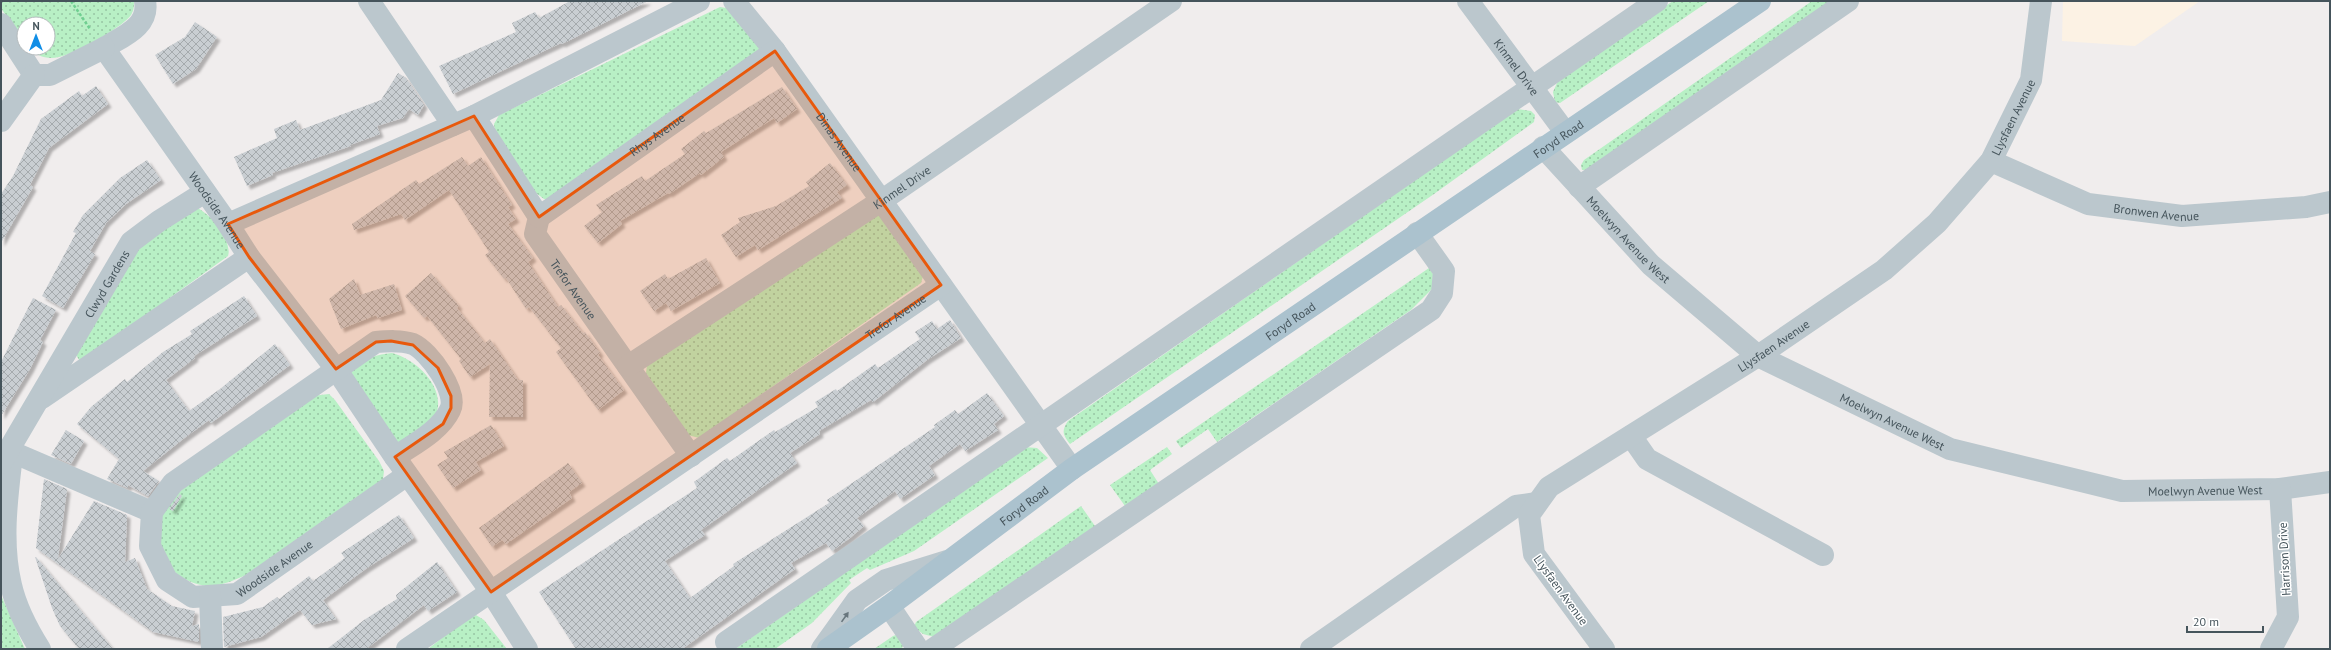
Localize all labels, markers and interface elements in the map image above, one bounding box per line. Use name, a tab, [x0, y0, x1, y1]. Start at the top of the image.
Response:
north arrow	[16, 16, 56, 56]
text: N	[32, 19, 40, 33]
street label: Kinmel Drive	[1491, 36, 1543, 98]
street label: Llysfaen Avenue	[1988, 76, 2038, 158]
street label: Rhys Avenue	[626, 109, 688, 159]
street label: Dinas Avenue	[813, 109, 866, 174]
street label: Foryd Road	[1530, 116, 1586, 161]
street label: Kinmel Drive	[870, 162, 933, 212]
street label: Woodside Avenue	[186, 169, 249, 251]
street label: Moelwyn Avenue West	[1584, 193, 1674, 286]
street label: Bronwen Avenue	[2113, 200, 2200, 224]
street label: Clwyd Gardens	[81, 247, 132, 320]
street label: Trefor Avenue	[547, 256, 600, 322]
street label: Trefor Avenue	[862, 290, 929, 342]
street label: Foryd Road	[1262, 298, 1318, 343]
street label: Llysfaen Avenue	[1735, 316, 1812, 375]
street label: Moelwyn Avenue West	[1838, 389, 1947, 453]
street label: Foryd Road	[996, 482, 1051, 528]
street label: Moelwyn Avenue West	[2148, 482, 2263, 498]
street label: Harrison Drive	[2275, 522, 2293, 596]
street label: Woodside Avenue	[233, 536, 315, 600]
street label: Llysfaen Avenue	[1531, 552, 1591, 628]
scale bar	[2187, 608, 2263, 634]
one-way arrow	[841, 612, 849, 623]
text: 20 m	[2193, 614, 2219, 629]

